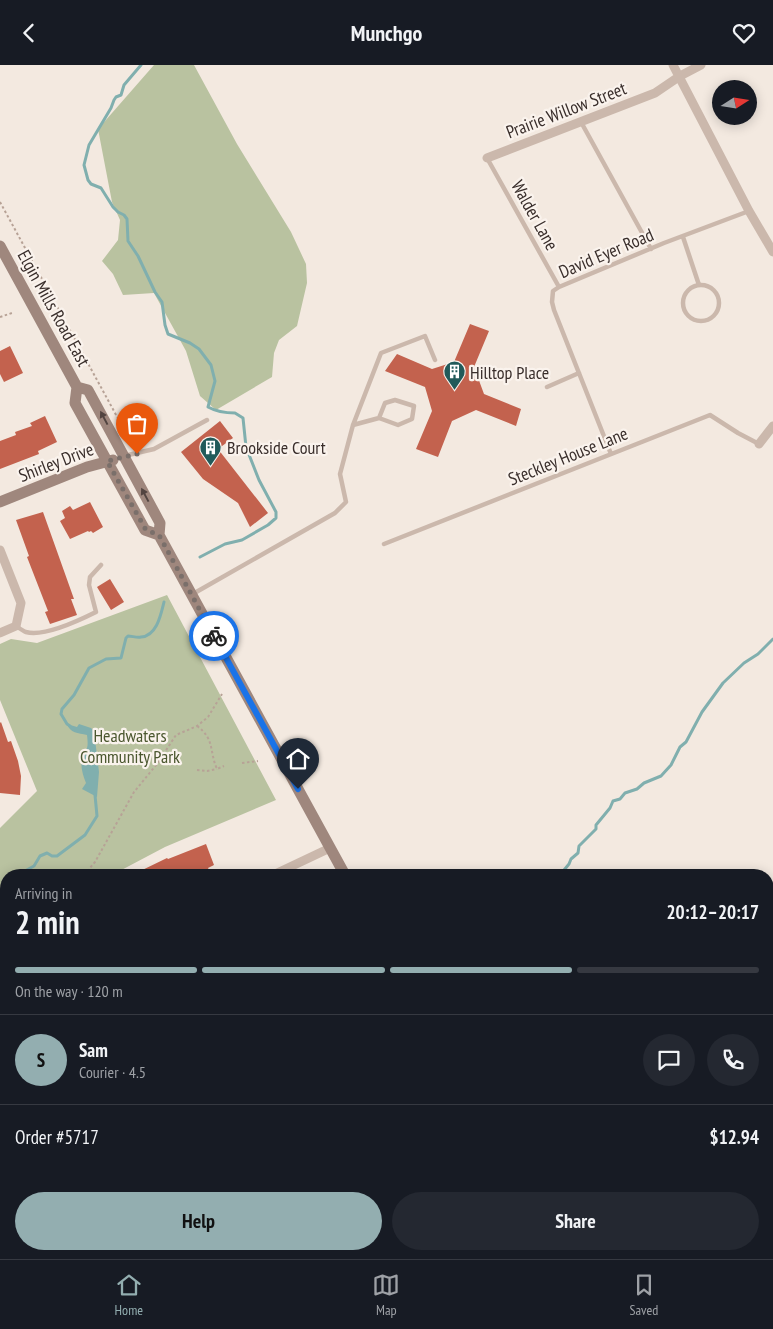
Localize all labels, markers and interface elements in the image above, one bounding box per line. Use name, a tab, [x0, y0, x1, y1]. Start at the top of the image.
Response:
icon: back	[15, 19, 43, 47]
text: Munchgo	[351, 19, 422, 47]
icon: heart	[730, 19, 758, 47]
street label: Prairie Willow Street	[503, 77, 629, 143]
north arrow	[712, 80, 758, 125]
map controls	[712, 80, 757, 125]
street label: Walder Lane	[506, 176, 564, 254]
street label: David Eyer Road	[555, 223, 657, 283]
street label: Elgin Mills Road East	[13, 246, 95, 370]
building icon: Hilltop Place	[442, 360, 466, 391]
place label: Hilltop Place	[470, 361, 549, 384]
pin	[116, 403, 158, 454]
icon: bag	[123, 410, 151, 438]
one-way arrow	[99, 411, 108, 425]
street label: Steckley House Lane	[505, 422, 631, 490]
building icon: Brookside Court	[199, 435, 223, 466]
place label: Brookside Court	[227, 436, 326, 459]
street label: Shirley Drive	[15, 437, 97, 487]
one-way arrow	[141, 488, 149, 502]
courier	[189, 611, 239, 661]
icon: bike	[200, 622, 228, 650]
park label: Headwaters Community Park	[80, 724, 180, 768]
pin	[277, 738, 319, 789]
icon: home	[284, 745, 312, 773]
text: Arriving in	[15, 883, 72, 903]
text: 20:12–20:17	[666, 900, 759, 924]
text: 2 min	[15, 901, 80, 943]
text: On the way · 120 m	[15, 981, 123, 1001]
button: chat	[643, 1034, 695, 1086]
button: phone	[707, 1034, 759, 1086]
text: Sam	[79, 1038, 108, 1062]
text: S	[37, 1048, 45, 1072]
text: Courier · 4.5	[79, 1062, 146, 1082]
text: Order #5717	[15, 1125, 99, 1149]
text: $12.94	[710, 1125, 759, 1149]
button: Help	[15, 1192, 382, 1250]
button: Share	[392, 1192, 759, 1250]
tab: Home	[115, 1271, 143, 1319]
tab: Map	[372, 1271, 400, 1319]
tab: Saved	[630, 1271, 658, 1319]

